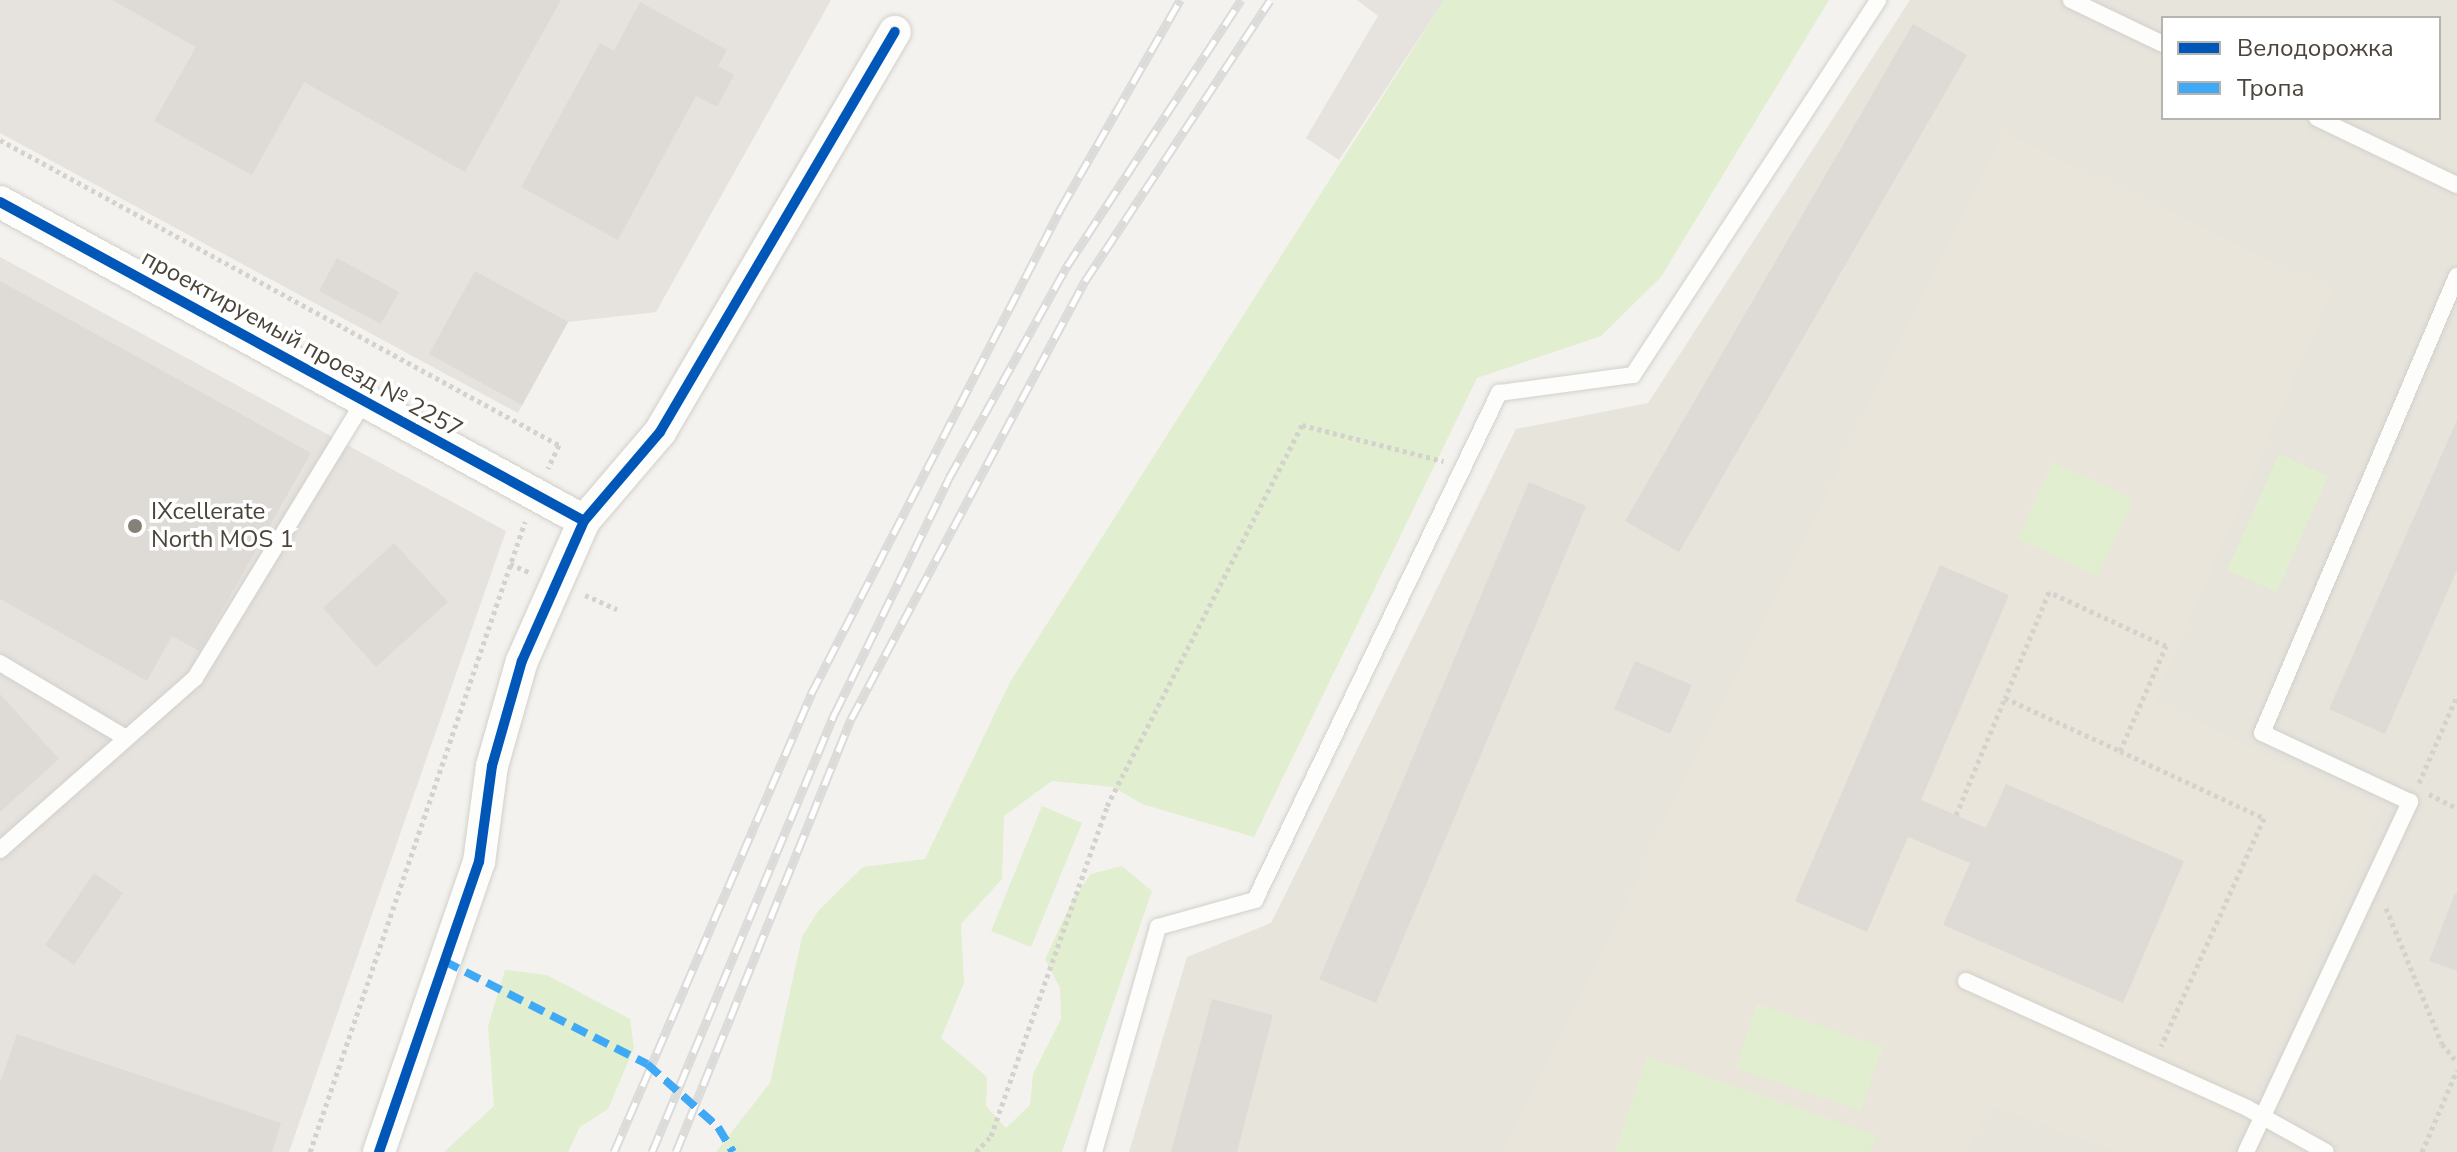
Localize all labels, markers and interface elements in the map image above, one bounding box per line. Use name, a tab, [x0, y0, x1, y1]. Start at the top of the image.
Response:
legend	[2161, 16, 2441, 120]
text: Велодорожка	[2237, 32, 2394, 64]
text: Тропа	[2237, 72, 2304, 104]
street label: проектируемый проезд № 2257	[137, 244, 467, 444]
place label: IXcellerate North MOS 1	[151, 498, 294, 554]
marker: IXcellerate North MOS 1	[126, 517, 144, 535]

